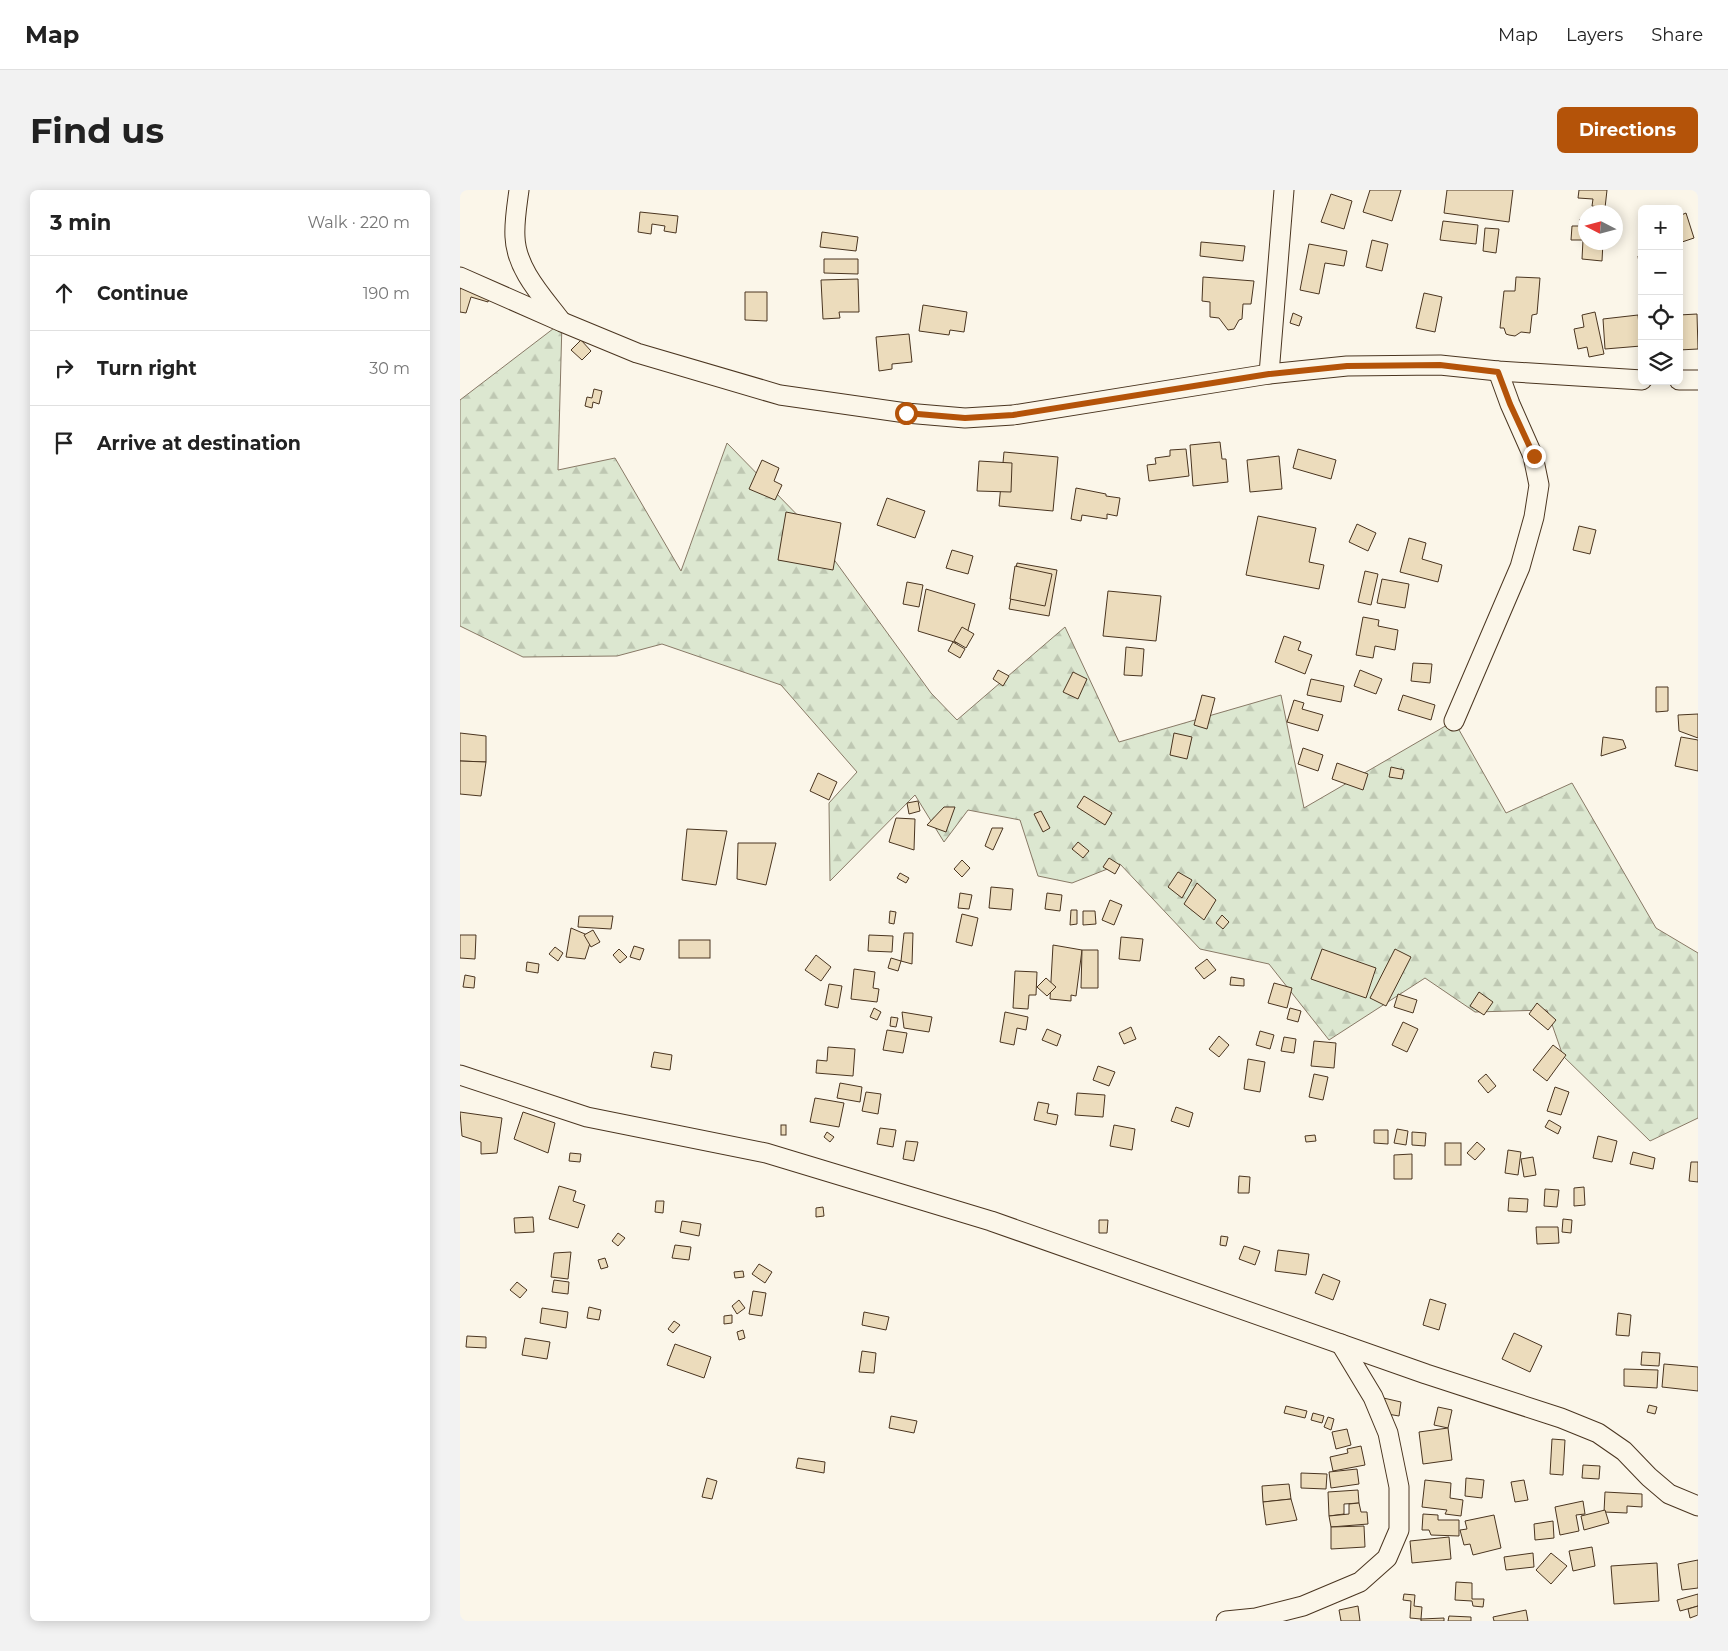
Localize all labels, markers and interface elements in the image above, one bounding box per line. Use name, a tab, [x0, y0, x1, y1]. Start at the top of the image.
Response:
text: Map	[25, 20, 79, 49]
text: Map	[1498, 24, 1538, 46]
text: Layers	[1566, 24, 1623, 46]
text: Share	[1651, 24, 1703, 46]
button: Directions	[1557, 107, 1698, 153]
text: Find us	[30, 109, 164, 152]
north arrow	[1578, 205, 1623, 250]
map controls	[1638, 205, 1683, 385]
button: +	[1638, 205, 1683, 250]
text: 3 min	[50, 210, 111, 235]
text: Walk · 220 m	[307, 213, 410, 232]
button: −	[1638, 250, 1683, 295]
icon: ahead	[50, 279, 78, 307]
text: Continue	[97, 282, 188, 305]
text: 190 m	[363, 284, 410, 303]
button: locate	[1638, 295, 1683, 340]
button: layers	[1638, 340, 1683, 385]
icon: right	[50, 354, 78, 382]
text: Turn right	[97, 357, 197, 380]
text: 30 m	[369, 359, 410, 378]
route start	[895, 402, 918, 425]
icon: arrive	[50, 429, 78, 457]
text: Arrive at destination	[97, 432, 301, 455]
route end	[1523, 445, 1546, 468]

